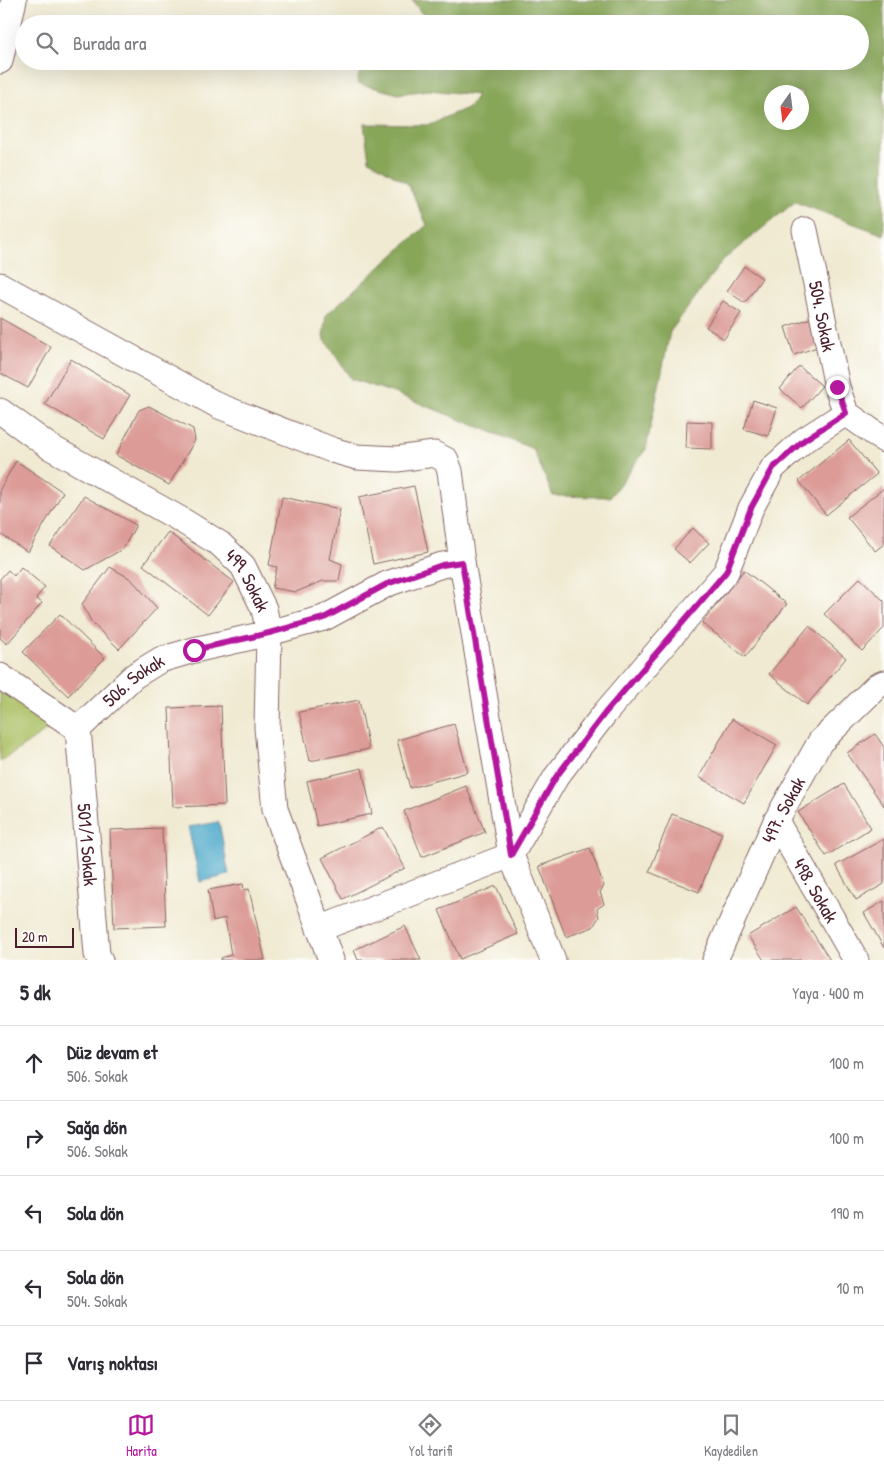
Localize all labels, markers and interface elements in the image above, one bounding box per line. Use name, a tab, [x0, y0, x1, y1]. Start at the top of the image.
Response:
search box	[15, 15, 869, 70]
icon: search	[33, 29, 61, 57]
text: Burada ara	[73, 30, 146, 56]
north arrow	[764, 85, 809, 130]
street label: 504. Sokak	[803, 278, 843, 354]
route end	[826, 376, 849, 399]
street label: 499. Sokak	[220, 543, 276, 616]
route start	[183, 639, 206, 662]
street label: 506. Sokak	[97, 648, 169, 712]
street label: 497. Sokak	[755, 772, 811, 847]
street label: 501/1 Sokak	[71, 802, 104, 887]
street label: 498. Sokak	[787, 853, 845, 927]
scale bar	[15, 925, 74, 948]
text: 20 m	[22, 927, 48, 946]
text: 5 dk	[20, 978, 51, 1007]
text: Yaya · 400 m	[792, 982, 864, 1004]
text: Düz devam et	[67, 1039, 158, 1065]
icon: ahead	[20, 1049, 48, 1077]
text: 100 m	[829, 1052, 864, 1074]
text: 506. Sokak	[67, 1065, 128, 1087]
text: Sağa dön	[67, 1114, 127, 1140]
icon: right	[20, 1124, 48, 1152]
text: 100 m	[829, 1127, 864, 1149]
text: 506. Sokak	[67, 1140, 128, 1162]
icon: left	[20, 1199, 48, 1227]
text: Sola dön	[67, 1200, 124, 1226]
text: 190 m	[831, 1202, 864, 1224]
text: Sola dön	[67, 1264, 124, 1290]
icon: left	[20, 1274, 48, 1302]
text: 10 m	[836, 1277, 864, 1299]
text: 504. Sokak	[67, 1290, 127, 1312]
icon: arrive	[20, 1349, 48, 1377]
text: Varış noktası	[67, 1350, 158, 1376]
tab: Harita	[126, 1411, 157, 1460]
tab: Yol tarifi	[409, 1411, 452, 1460]
tab: Kaydedilen	[704, 1411, 758, 1460]

